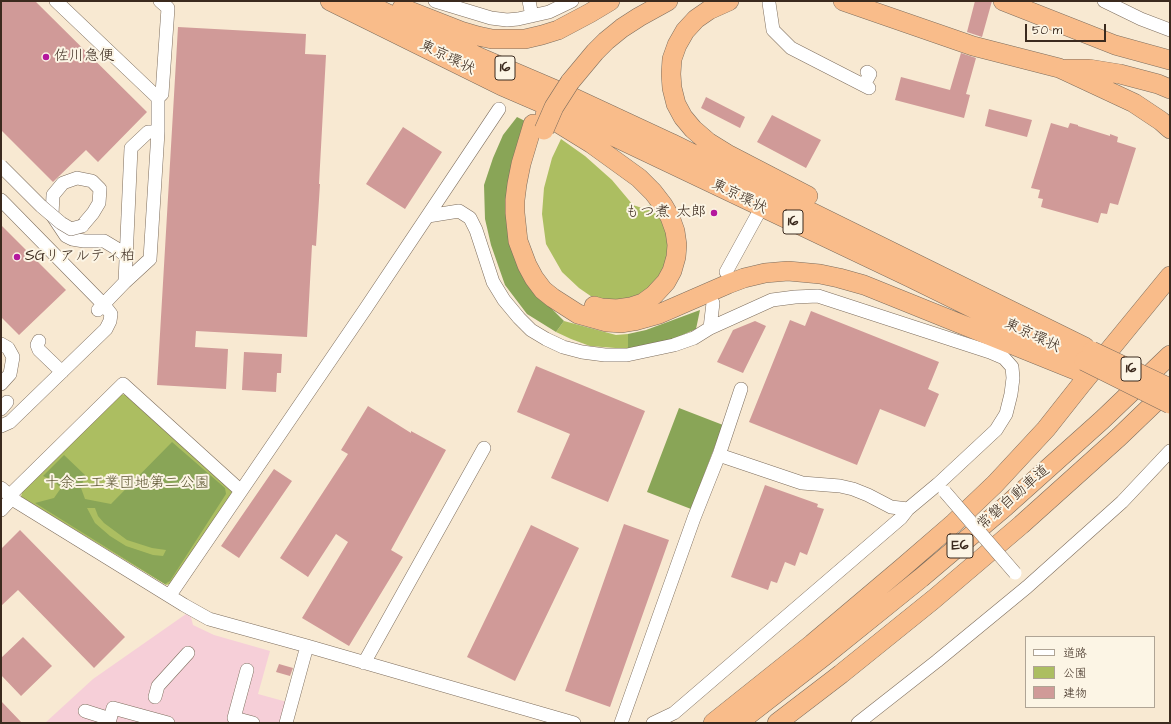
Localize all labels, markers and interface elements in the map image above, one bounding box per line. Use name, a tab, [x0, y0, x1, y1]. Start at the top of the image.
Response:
scale bar	[1027, 16, 1108, 42]
text: 50 m	[1032, 22, 1062, 39]
street label: 東京環状	[416, 37, 478, 79]
place label: 佐川急便	[54, 48, 114, 66]
marker: 佐川急便	[41, 52, 51, 62]
road number: 16	[495, 56, 515, 80]
street label: 東京環状	[708, 176, 770, 218]
place label: もつ煮 太郎	[625, 204, 706, 222]
marker: もつ煮 太郎	[709, 208, 719, 218]
road number: 16	[783, 210, 803, 234]
place label: SGリアルティ柏	[25, 248, 135, 266]
marker: SGリアルティ柏	[12, 252, 22, 262]
street label: 東京環状	[1001, 315, 1063, 357]
road number: 16	[1121, 357, 1141, 381]
street label: 常磐自動車道	[974, 462, 1054, 534]
park label: 十余二工業団地第二公園	[45, 475, 209, 493]
road number: E6	[947, 534, 973, 558]
legend	[1025, 636, 1155, 708]
text: 道路	[1063, 645, 1087, 662]
text: 公園	[1063, 665, 1087, 682]
text: 建物	[1063, 685, 1087, 702]

